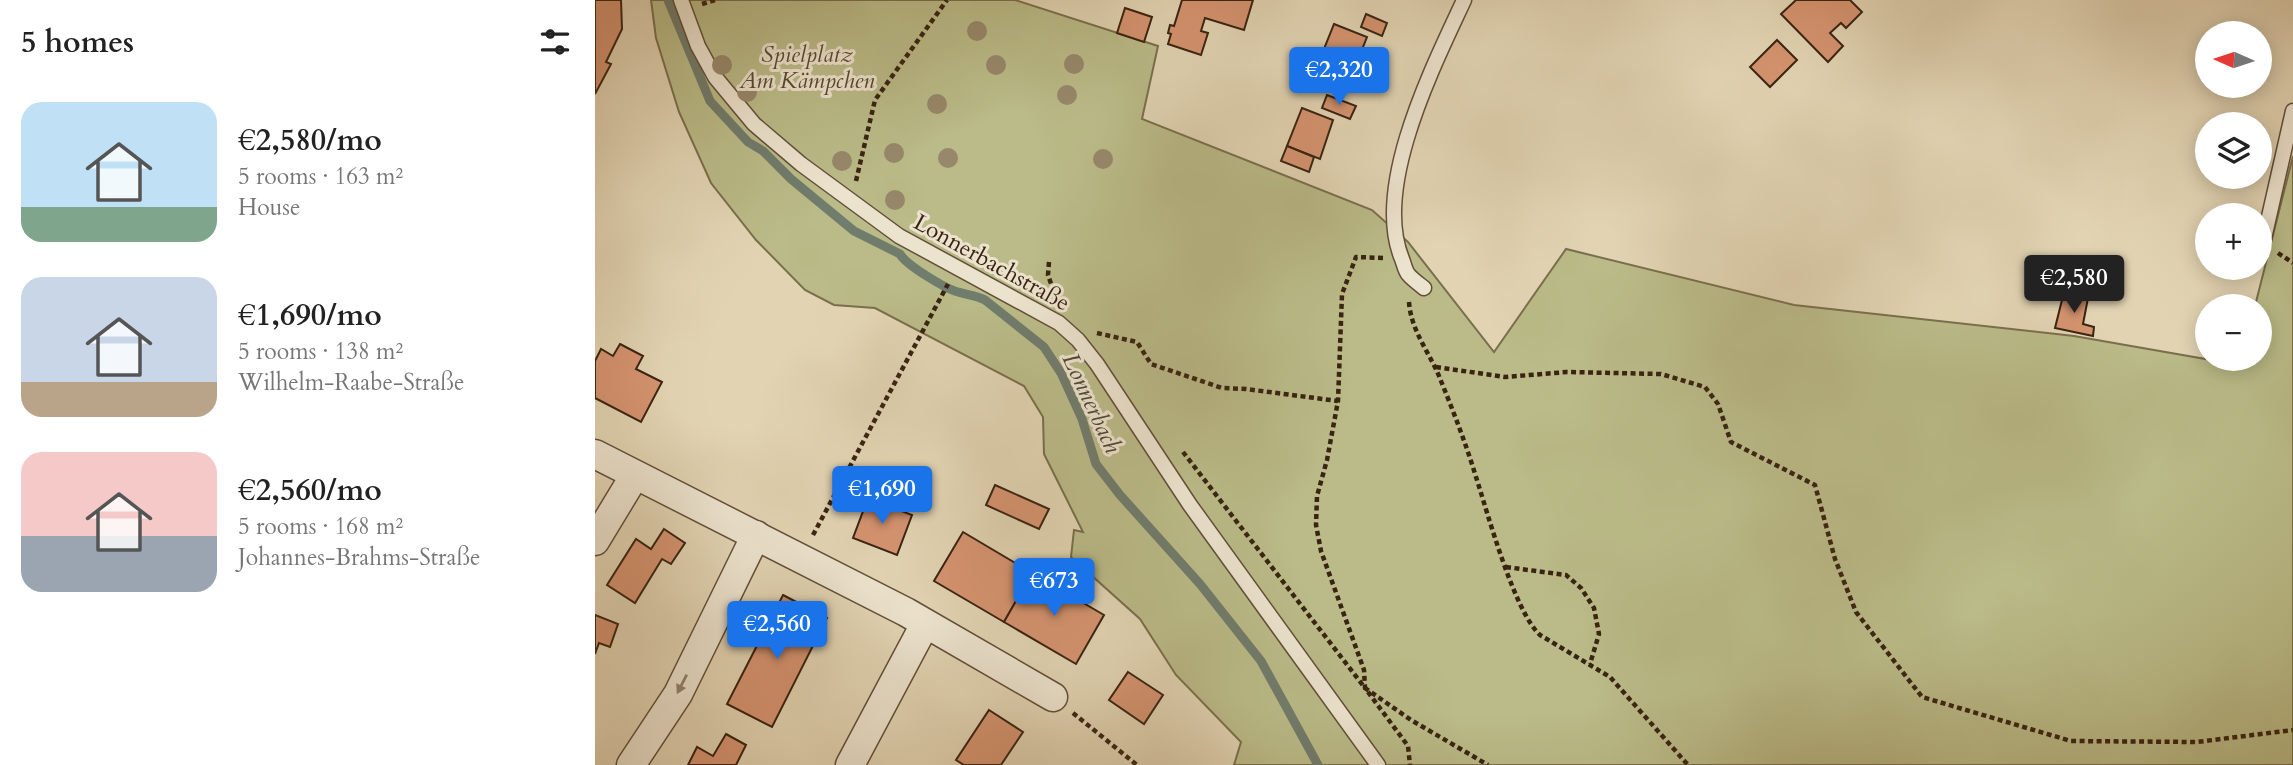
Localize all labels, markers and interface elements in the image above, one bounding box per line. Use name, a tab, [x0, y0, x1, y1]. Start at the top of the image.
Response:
north arrow	[2195, 21, 2271, 98]
map controls	[2195, 21, 2272, 371]
text: 5 homes	[21, 22, 134, 63]
icon: filters	[536, 23, 574, 61]
park label: Spielplatz Am Kämpchen	[739, 39, 875, 96]
pin: €2,320	[1282, 48, 1396, 107]
text: €2,320	[1305, 54, 1373, 85]
button: layers	[2195, 112, 2272, 189]
text: €2,580/mo	[238, 120, 382, 161]
icon: home	[77, 130, 161, 214]
text: 5 rooms · 163 m²	[238, 161, 403, 192]
text: House	[238, 192, 300, 223]
button: +	[2195, 203, 2272, 280]
street label: Lonnerbachstraße	[908, 207, 1075, 318]
pin: €2,580	[2017, 256, 2131, 315]
text: €2,580	[2040, 262, 2108, 293]
button: −	[2195, 294, 2272, 371]
text: €1,690/mo	[238, 295, 382, 336]
icon: home	[77, 305, 161, 389]
text: 5 rooms · 138 m²	[238, 336, 403, 367]
water label: Lonnerbach	[1054, 348, 1129, 459]
text: Wilhelm-Raabe-Straße	[238, 367, 464, 398]
pin: €1,690	[825, 466, 939, 526]
text: €2,560/mo	[238, 470, 382, 511]
text: €1,690	[848, 473, 916, 504]
icon: home	[77, 480, 161, 564]
text: 5 rooms · 168 m²	[238, 511, 403, 542]
text: Johannes-Brahms-Straße	[238, 542, 481, 573]
pin: €673	[1013, 558, 1095, 618]
text: €673	[1029, 565, 1079, 596]
pin: €2,560	[720, 602, 834, 661]
text: €2,560	[743, 608, 811, 639]
one-way arrow	[677, 674, 688, 694]

